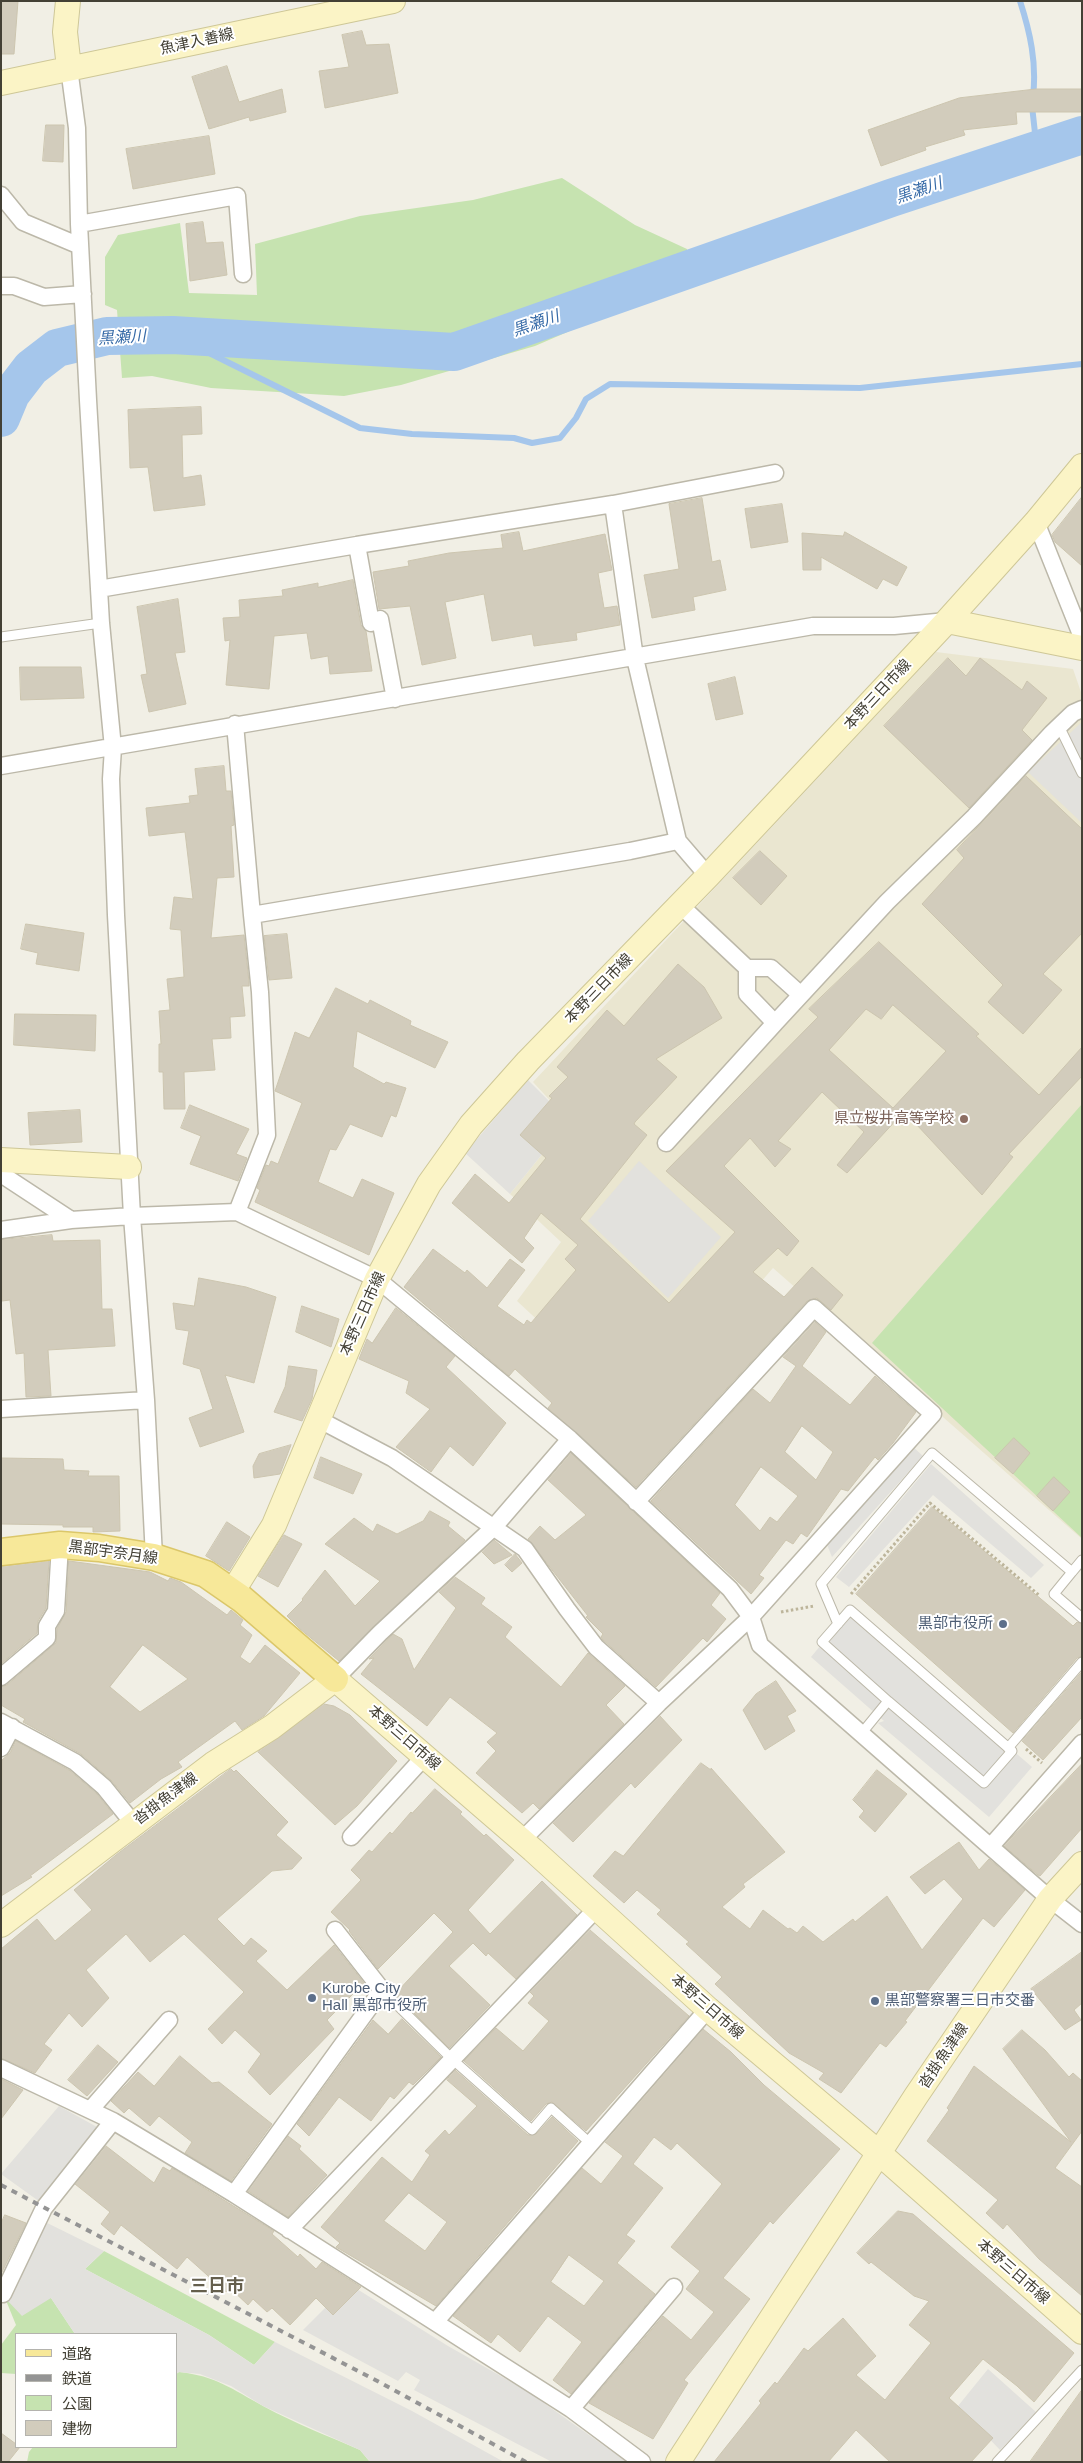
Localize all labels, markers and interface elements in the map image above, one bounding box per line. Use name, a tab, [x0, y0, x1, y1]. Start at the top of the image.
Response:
street label: 魚津入善線	[158, 25, 236, 59]
water label: 黒瀬川	[893, 174, 945, 208]
water label: 黒瀬川	[510, 307, 562, 341]
water label: 黒瀬川	[97, 327, 147, 349]
street label: 本野三日市線	[841, 656, 915, 734]
street label: 本野三日市線	[561, 950, 637, 1028]
place label: 県立桜井高等学校	[834, 1110, 954, 1128]
marker: 県立桜井高等学校	[958, 1113, 970, 1125]
street label: 本野三日市線	[336, 1269, 390, 1359]
street label: 黒部宇奈月線	[67, 1538, 159, 1568]
place label: 黒部市役所	[918, 1615, 993, 1633]
marker: 黒部市役所	[997, 1618, 1009, 1630]
street label: 本野三日市線	[364, 1702, 444, 1774]
street label: 沓掛魚津線	[131, 1769, 201, 1829]
street label: 本野三日市線	[667, 1971, 747, 2043]
place label: Kurobe City Hall 黒部市役所	[322, 1980, 427, 2015]
marker: Kurobe City Hall 黒部市役所	[306, 1992, 318, 2004]
place label: 黒部警察署三日市交番	[885, 1992, 1035, 2010]
marker: 黒部警察署三日市交番	[869, 1995, 881, 2007]
street label: 沓掛魚津線	[916, 2020, 972, 2092]
street label: 本野三日市線	[973, 2236, 1053, 2308]
district label: 三日市	[190, 2276, 244, 2298]
legend	[15, 2333, 178, 2448]
text: 道路	[62, 2345, 92, 2362]
text: 鉄道	[62, 2370, 92, 2387]
text: 公園	[62, 2395, 92, 2412]
text: 建物	[62, 2420, 92, 2437]

